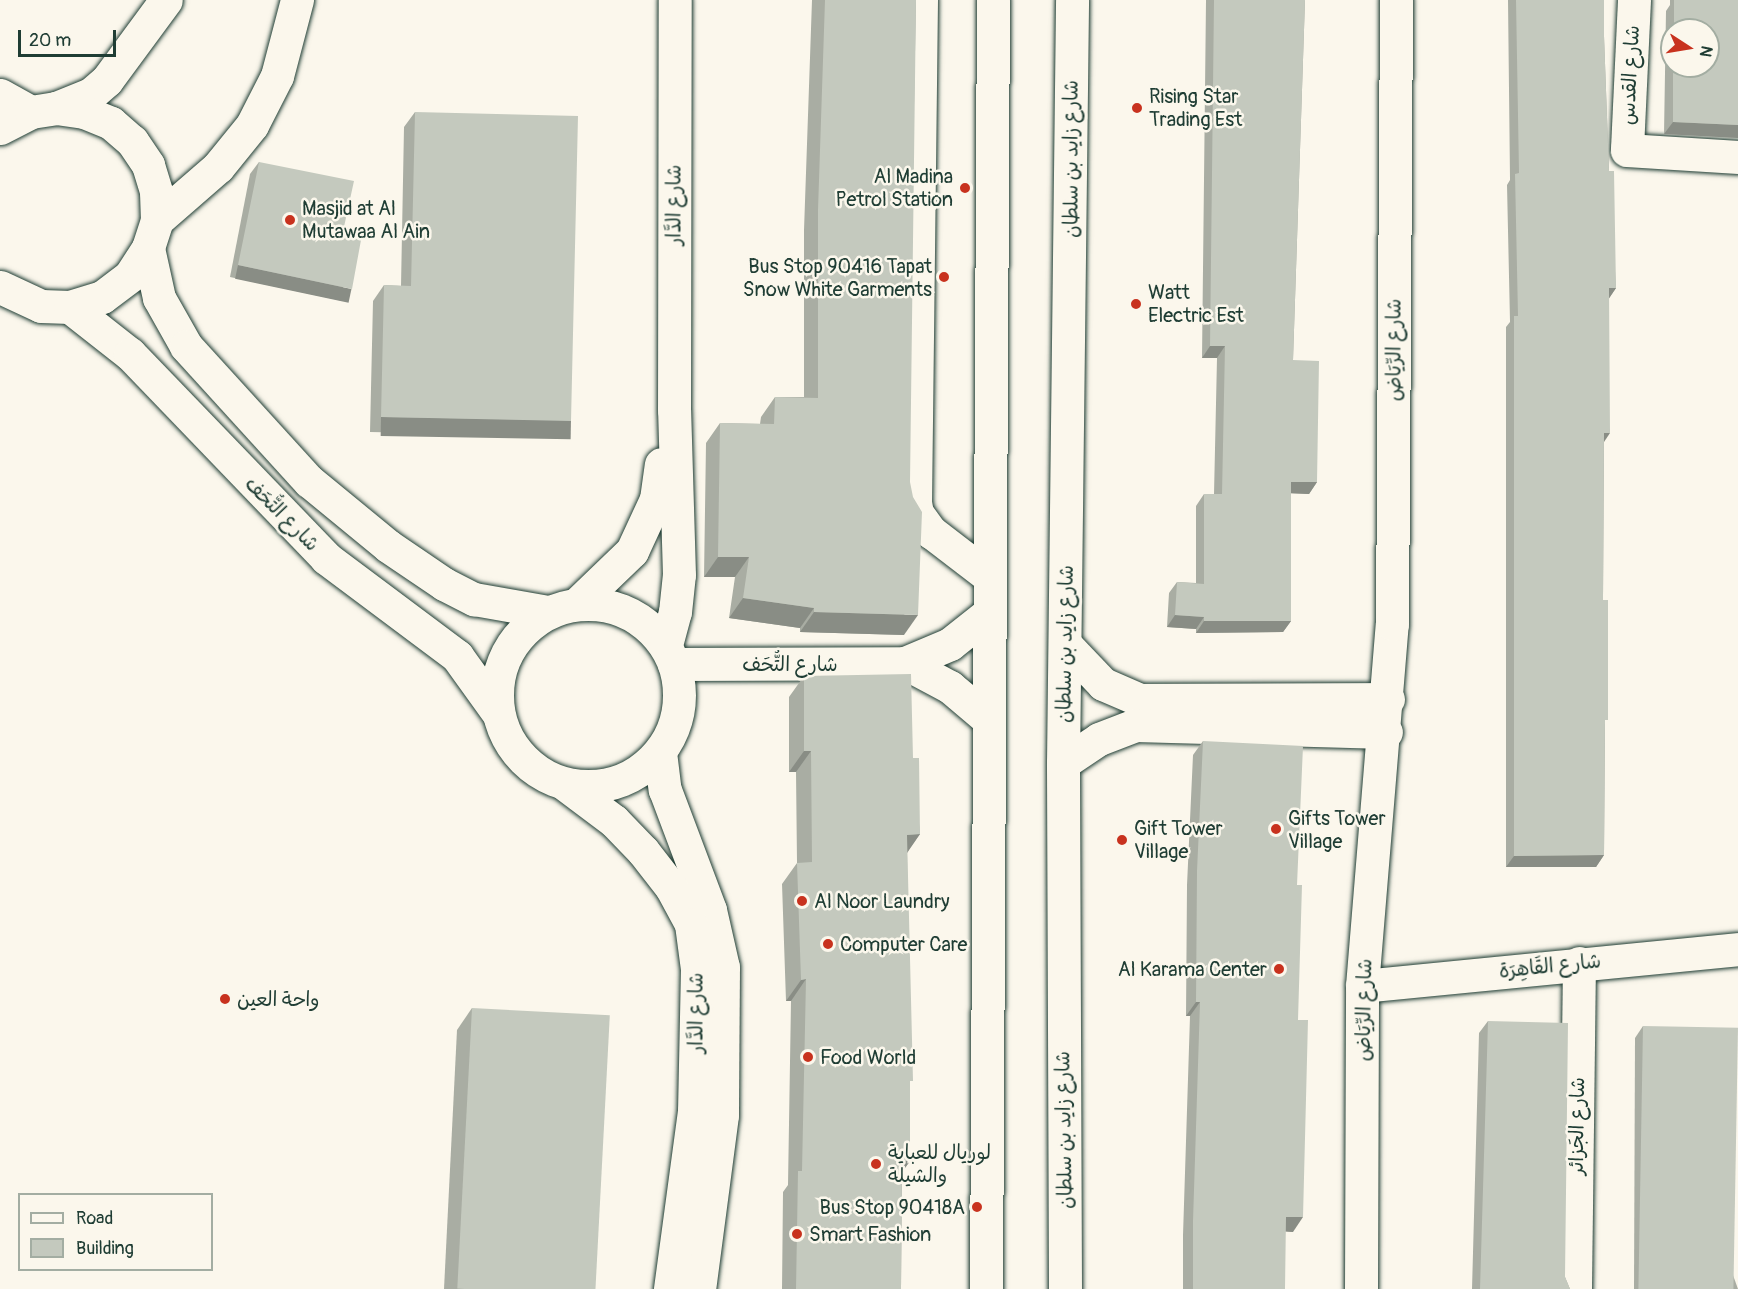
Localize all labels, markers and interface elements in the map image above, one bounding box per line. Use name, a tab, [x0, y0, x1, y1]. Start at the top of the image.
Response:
scale bar	[21, 18, 118, 56]
north arrow	[1660, 18, 1720, 78]
street label: شارع القدس	[1615, 25, 1645, 125]
text: 20 m	[29, 29, 71, 52]
text: N	[1695, 44, 1717, 59]
street label: شارع زايد بن سلطان	[1059, 80, 1083, 238]
place label: Rising Star Trading Est	[1149, 84, 1242, 131]
marker: Rising Star Trading Est	[1130, 101, 1144, 115]
place label: Al Madina Petrol Station	[836, 164, 953, 211]
street label: شارع الدَّار	[662, 165, 686, 245]
marker: Al Madina Petrol Station	[958, 181, 972, 195]
place label: Masjid at Al Mutawaa Al Ain	[302, 196, 430, 243]
marker: Masjid at Al Mutawaa Al Ain	[283, 213, 297, 227]
place label: Bus Stop 90416 Tapat Snow White Garments	[743, 254, 932, 301]
marker: Bus Stop 90416 Tapat Snow White Garments	[937, 270, 951, 284]
place label: Watt Electric Est	[1148, 280, 1244, 327]
marker: Watt Electric Est	[1129, 297, 1143, 311]
street label: شارع الرِّيَاض	[1382, 299, 1406, 401]
street label: شارع التُّحَف	[240, 472, 324, 556]
street label: شارع زايد بن سلطان	[1052, 565, 1078, 723]
street label: شارع التُّحَف	[742, 652, 838, 676]
place label: Gifts Tower Village	[1288, 806, 1386, 853]
place label: Gift Tower Village	[1134, 816, 1223, 863]
marker: Gifts Tower Village	[1269, 822, 1283, 836]
marker: Gift Tower Village	[1115, 833, 1129, 847]
place label: Al Noor Laundry	[814, 889, 950, 913]
marker: Al Noor Laundry	[795, 894, 809, 908]
place label: Computer Care	[840, 932, 967, 956]
marker: Computer Care	[821, 937, 835, 951]
street label: شارع القَاهِرَة	[1498, 949, 1602, 983]
place label: Al Karama Center	[1118, 957, 1267, 981]
street label: شارع الرِّيَاض	[1351, 958, 1377, 1062]
marker: Al Karama Center	[1272, 962, 1286, 976]
street label: شارع الدَّار	[684, 973, 708, 1053]
place label: واحة العين	[237, 987, 320, 1011]
marker: واحة العين	[218, 992, 232, 1006]
place label: Food World	[820, 1045, 916, 1069]
marker: Food World	[801, 1050, 815, 1064]
street label: شارع زايد بن سلطان	[1051, 1051, 1077, 1209]
street label: شارع الجَزائر	[1564, 1077, 1590, 1175]
place label: لوريال للعباية والشيلة	[888, 1140, 991, 1187]
marker: لوريال للعباية والشيلة	[869, 1157, 883, 1171]
legend	[18, 1193, 213, 1271]
place label: Bus Stop 90418A	[819, 1195, 965, 1219]
marker: Bus Stop 90418A	[970, 1200, 984, 1214]
text: Road	[76, 1207, 113, 1230]
place label: Smart Fashion	[809, 1222, 931, 1246]
marker: Smart Fashion	[790, 1227, 804, 1241]
text: Building	[76, 1237, 134, 1260]

